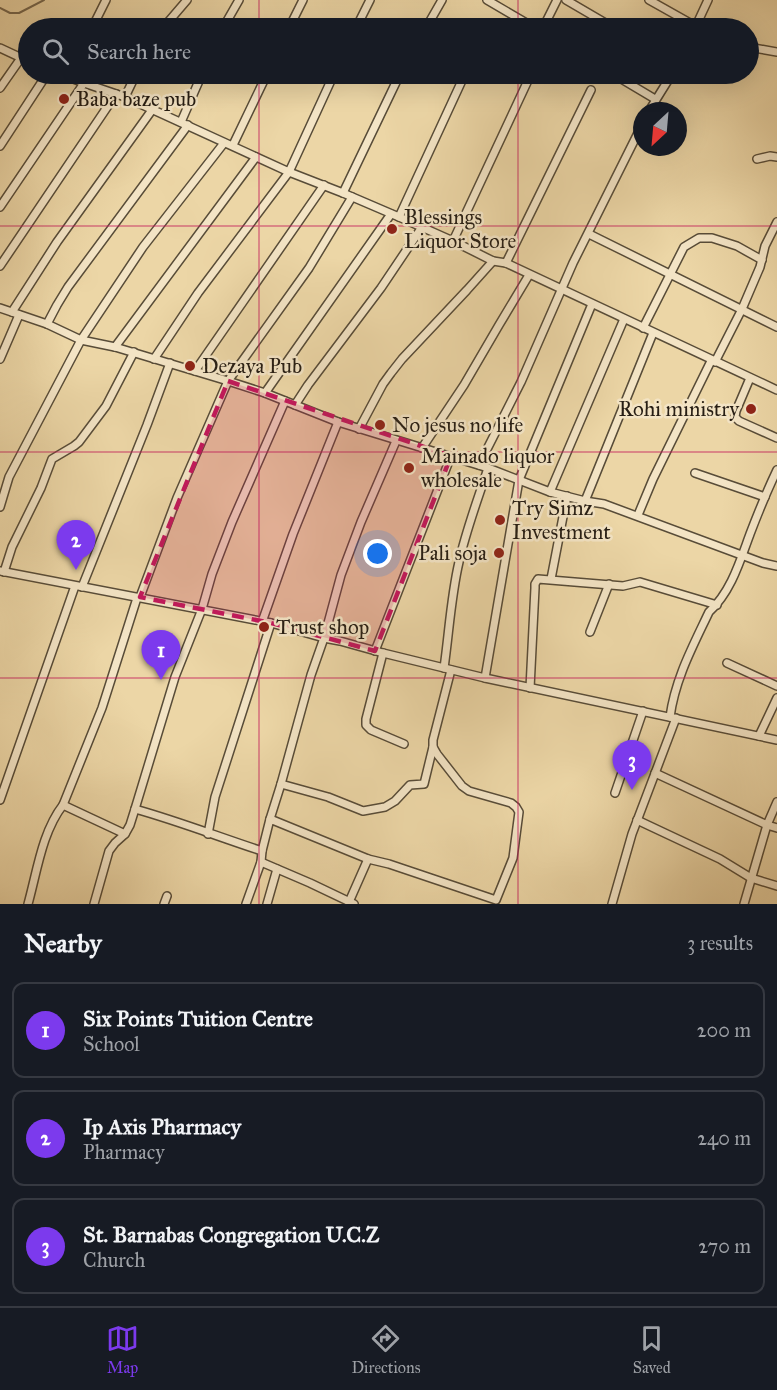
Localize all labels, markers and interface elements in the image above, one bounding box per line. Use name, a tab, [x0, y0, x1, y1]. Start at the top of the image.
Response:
search box	[18, 18, 759, 84]
icon: search	[39, 35, 72, 68]
text: Search here	[87, 38, 191, 65]
place label: Baba baze pub	[76, 86, 196, 112]
marker: Baba baze pub	[57, 92, 71, 106]
north arrow	[633, 102, 687, 156]
place label: Blessings Liquor Store	[404, 204, 516, 254]
marker: Blessings Liquor Store	[385, 222, 399, 236]
place label: Dezaya Pub	[202, 353, 302, 379]
marker: Dezaya Pub	[183, 359, 197, 373]
place label: Rohi ministry	[618, 396, 740, 422]
marker: Rohi ministry	[744, 402, 758, 416]
place label: No jesus no life	[392, 412, 524, 438]
marker: No jesus no life	[373, 418, 387, 432]
place label: Mainado liquor wholesale	[421, 443, 555, 493]
marker: Mainado liquor wholesale	[402, 461, 416, 475]
place label: Try Simz Investment	[512, 495, 611, 545]
marker: Try Simz Investment	[493, 513, 507, 527]
pin: 2	[56, 520, 96, 570]
your location	[363, 539, 392, 568]
place label: Pali soja	[418, 540, 487, 566]
marker: Pali soja	[492, 546, 506, 560]
place label: Trust shop	[276, 614, 369, 640]
marker: Trust shop	[257, 620, 271, 634]
pin: 1	[142, 630, 180, 680]
pin: 3	[612, 740, 652, 790]
text: Nearby	[24, 927, 102, 959]
text: 3 results	[687, 931, 753, 955]
text: Six Points Tuition Centre	[83, 1005, 313, 1032]
text: 1	[42, 1018, 49, 1042]
text: 200 m	[697, 1018, 751, 1042]
text: School	[83, 1032, 140, 1056]
text: Ip Axis Pharmacy	[83, 1113, 241, 1140]
text: 2	[41, 1126, 50, 1150]
text: 240 m	[697, 1126, 751, 1150]
text: Pharmacy	[83, 1140, 165, 1164]
text: St. Barnabas Congregation U.C.Z	[83, 1221, 380, 1248]
text: 3	[42, 1234, 50, 1258]
text: 270 m	[698, 1234, 751, 1258]
text: Church	[83, 1248, 145, 1272]
tab: Map	[106, 1322, 139, 1377]
tab: Directions	[351, 1322, 420, 1377]
tab: Saved	[633, 1322, 671, 1377]

